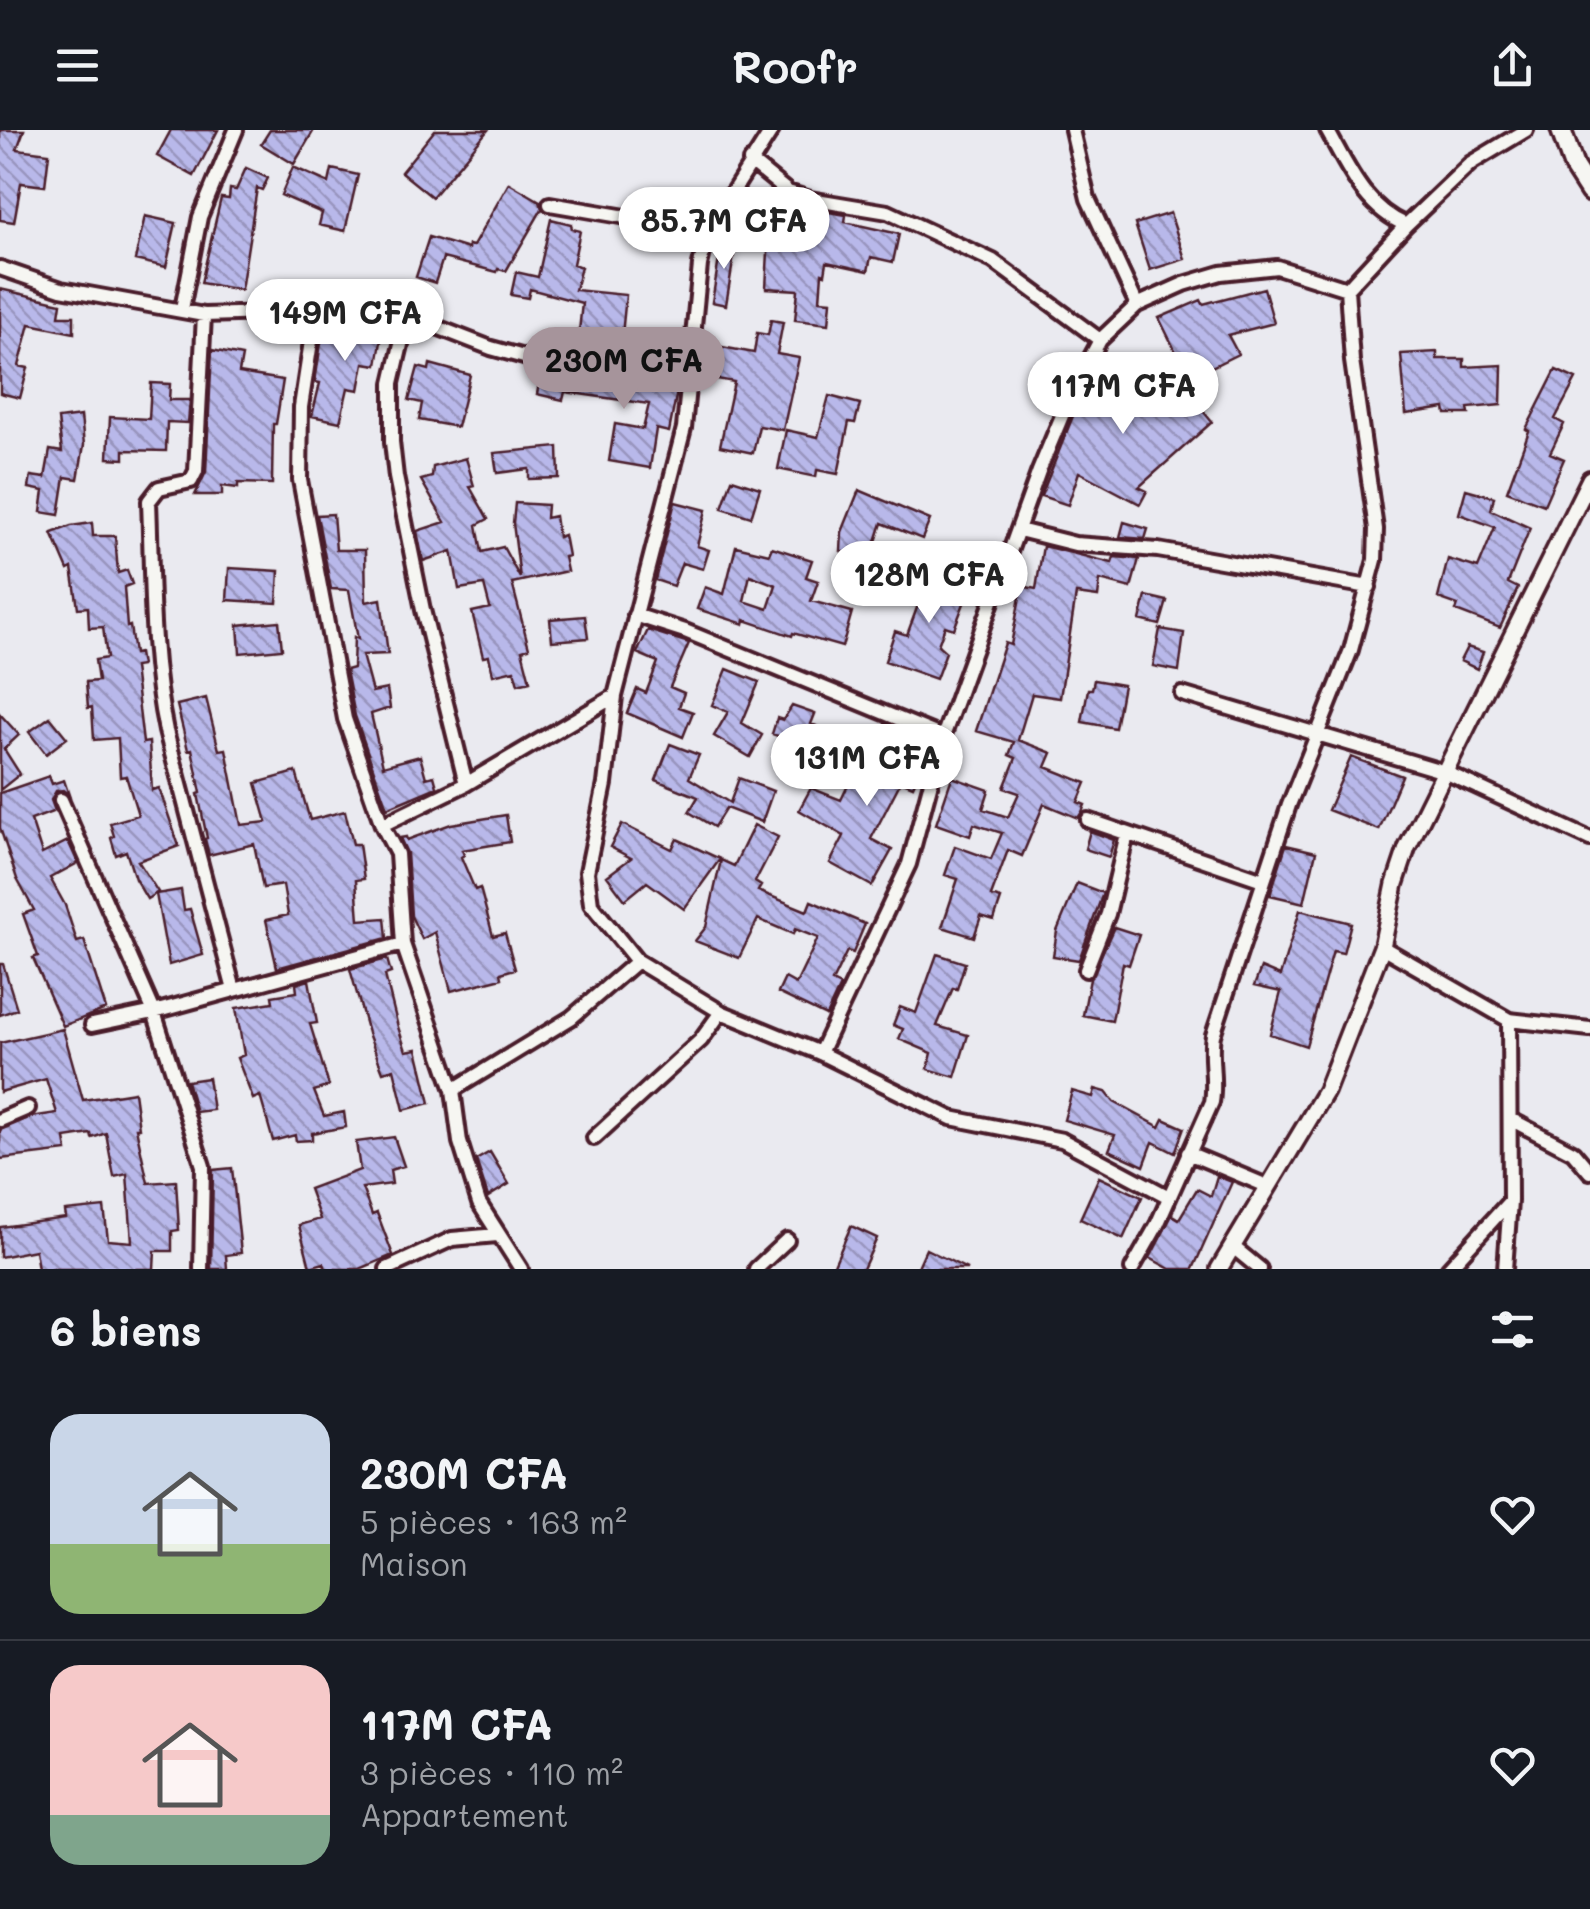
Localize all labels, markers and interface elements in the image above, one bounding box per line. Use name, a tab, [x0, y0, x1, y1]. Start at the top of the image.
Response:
text: Roofr	[732, 36, 858, 94]
icon: menu	[50, 38, 105, 93]
icon: share	[1485, 38, 1540, 93]
pin: 85.7M CFA	[610, 187, 838, 272]
text: 85.7M CFA	[641, 198, 807, 240]
pin: 149M CFA	[242, 279, 448, 364]
text: 149M CFA	[268, 290, 422, 332]
pin: 230M CFA	[521, 327, 727, 412]
text: 230M CFA	[545, 338, 703, 380]
pin: 117M CFA	[1020, 352, 1226, 437]
text: 117M CFA	[1050, 363, 1196, 405]
pin: 128M CFA	[826, 541, 1032, 626]
text: 128M CFA	[853, 552, 1005, 594]
pin: 131M CFA	[764, 724, 970, 809]
text: 131M CFA	[793, 735, 941, 777]
text: 6 biens	[50, 1302, 202, 1357]
icon: filters	[1485, 1302, 1540, 1357]
text: 230M CFA	[360, 1445, 568, 1500]
icon: home	[130, 1454, 250, 1574]
icon: heart	[1485, 1487, 1540, 1542]
text: 5 pièces · 163 m²	[360, 1500, 627, 1542]
text: Maison	[360, 1542, 468, 1584]
text: 117M CFA	[360, 1696, 553, 1751]
icon: home	[130, 1705, 250, 1825]
icon: heart	[1485, 1738, 1540, 1793]
text: 3 pièces · 110 m²	[360, 1751, 623, 1793]
text: Appartement	[360, 1793, 569, 1835]

